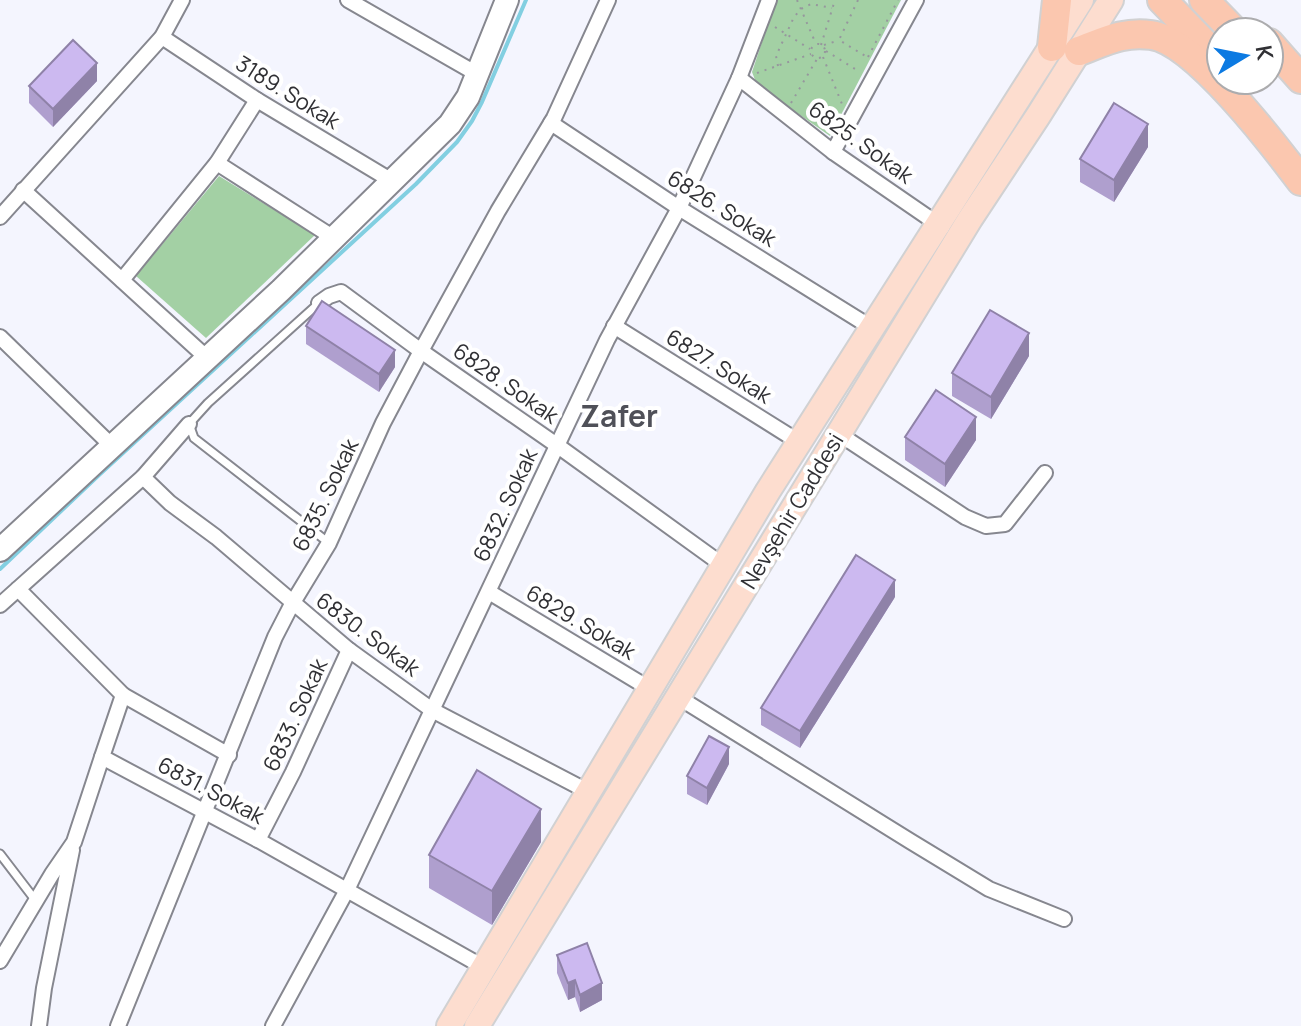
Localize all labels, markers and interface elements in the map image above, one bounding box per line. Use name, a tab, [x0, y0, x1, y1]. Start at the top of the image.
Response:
north arrow	[1205, 16, 1285, 96]
text: K	[1249, 43, 1281, 63]
street label: 3189. Sokak	[230, 48, 347, 136]
street label: 6825. Sokak	[803, 94, 920, 191]
street label: 6826. Sokak	[662, 163, 783, 254]
street label: 6827. Sokak	[661, 322, 778, 411]
street label: 6828. Sokak	[447, 336, 566, 431]
district label: Zafer	[580, 395, 658, 436]
street label: Nevşehir Caddesi	[734, 428, 850, 594]
street label: 6835. Sokak	[285, 433, 366, 556]
street label: 6832. Sokak	[466, 443, 545, 567]
street label: 6829. Sokak	[521, 578, 642, 667]
street label: 6830. Sokak	[310, 585, 427, 684]
street label: 6833. Sokak	[256, 653, 335, 776]
street label: 6831. Sokak	[152, 749, 271, 831]

